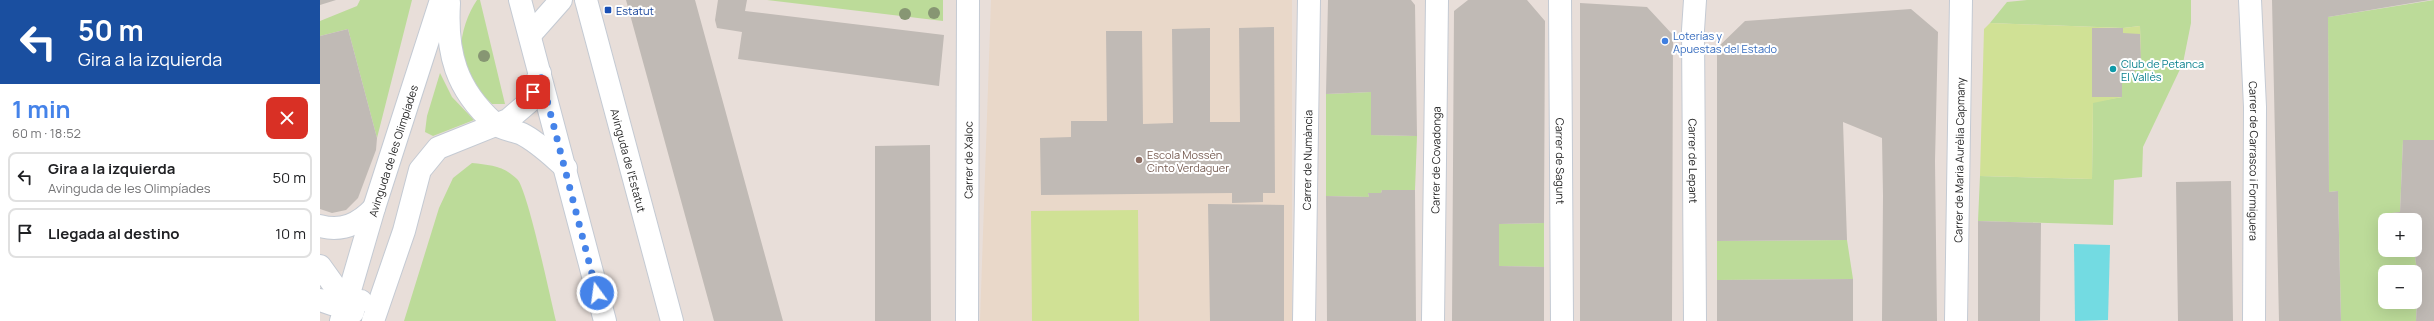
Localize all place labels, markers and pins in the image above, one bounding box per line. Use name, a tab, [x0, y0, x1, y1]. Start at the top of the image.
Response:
place label: Estatut	[616, 3, 654, 18]
marker: Estatut	[603, 5, 613, 15]
place label: Loterías y Apuestas del Estado	[1673, 28, 1778, 56]
marker: Loterías y Apuestas del Estado	[1660, 36, 1670, 46]
place label: Club de Petanca El Vallès	[2121, 56, 2204, 84]
marker: Club de Petanca El Vallès	[2108, 64, 2118, 74]
pin	[516, 75, 550, 109]
place label: Escola Mossèn Cinto Verdaguer	[1147, 147, 1229, 175]
marker: Escola Mossèn Cinto Verdaguer	[1134, 155, 1144, 165]

